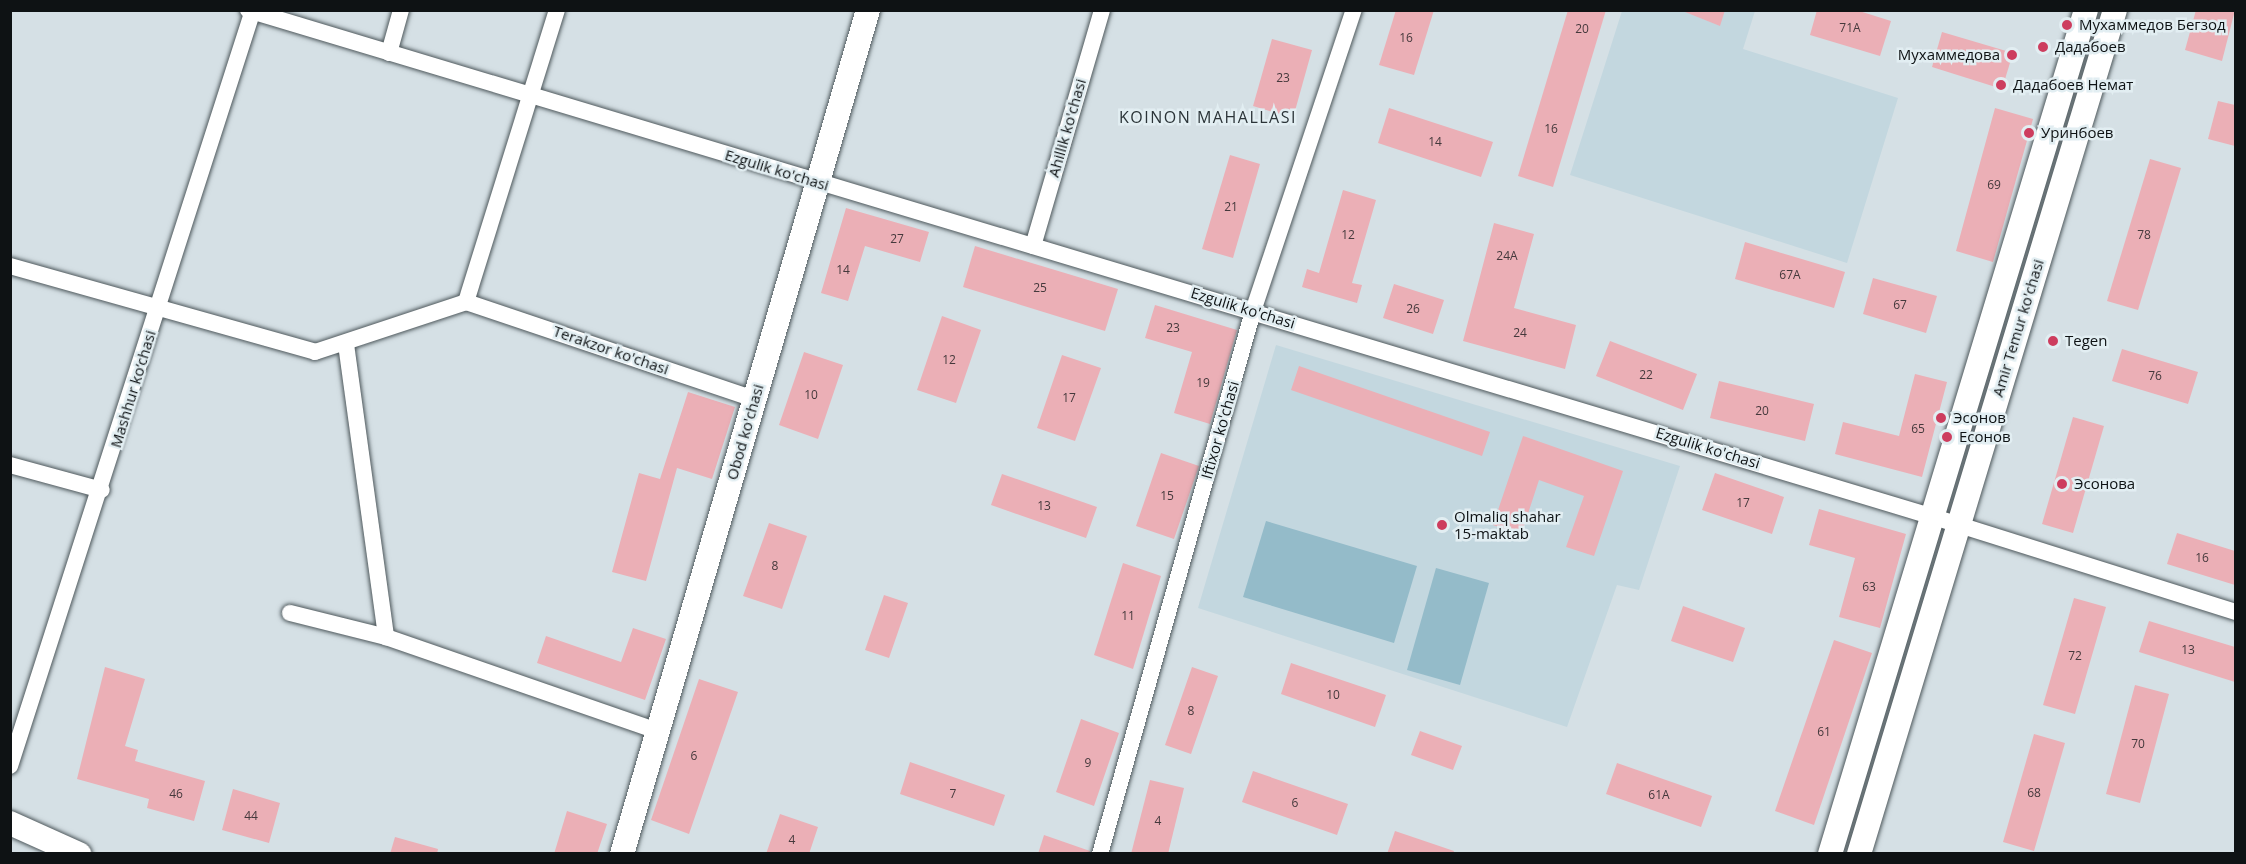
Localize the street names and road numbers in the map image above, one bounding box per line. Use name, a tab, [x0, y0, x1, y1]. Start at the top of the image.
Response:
street label: Ahillik ko'chasi	[1044, 77, 1090, 179]
street label: Ezgulik ko'chasi	[723, 146, 831, 194]
street label: Amir Temur ko'chasi	[1989, 257, 2047, 399]
street label: Ezgulik ko'chasi	[1189, 284, 1297, 332]
street label: Terakzor ko'chasi	[551, 322, 671, 378]
street label: Mashhur ko‘chasi	[107, 328, 159, 450]
street label: Iftixor ko'chasi	[1197, 379, 1243, 481]
street label: Obod ko'chasi	[723, 382, 767, 482]
street label: Ezgulik ko'chasi	[1654, 424, 1762, 472]

